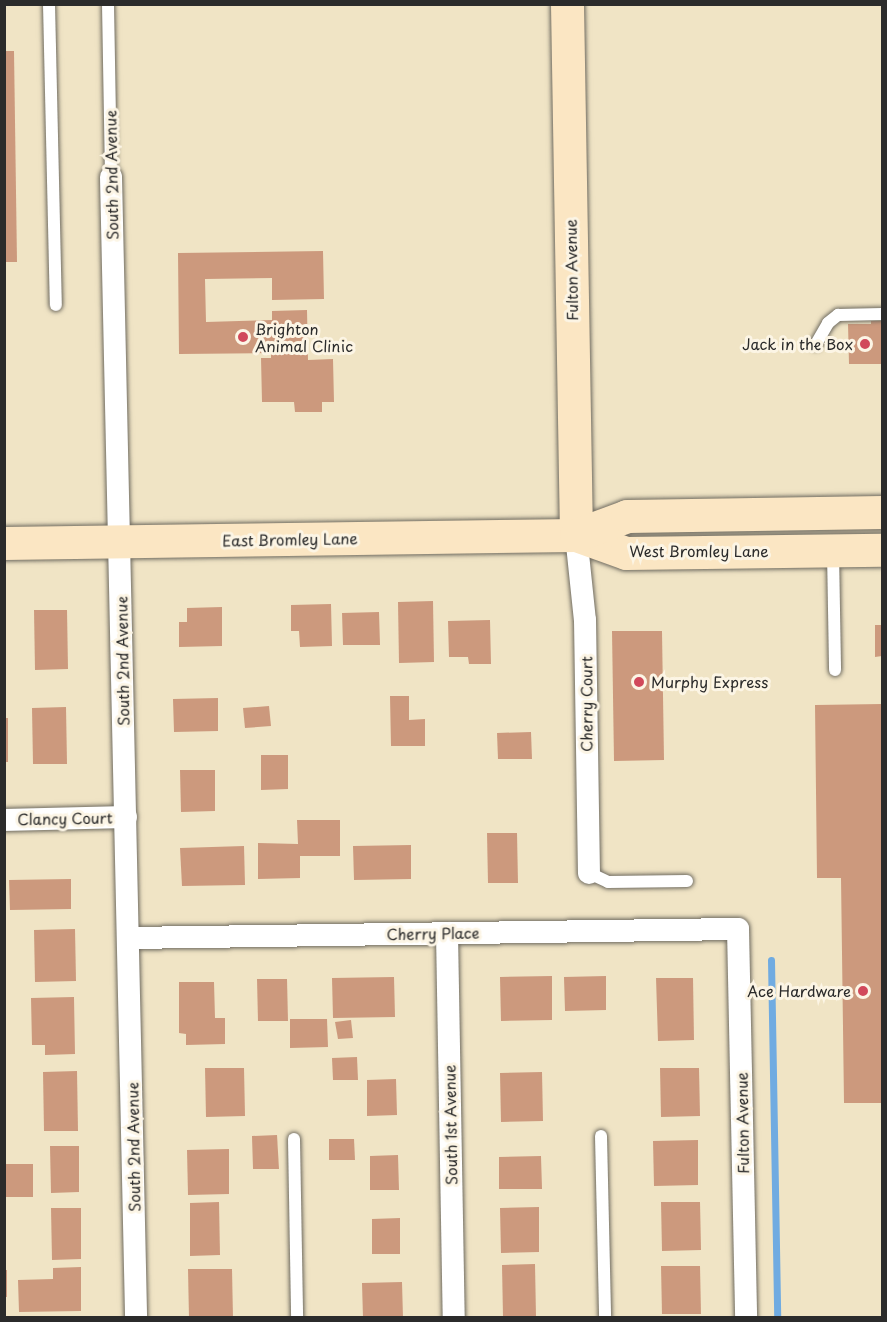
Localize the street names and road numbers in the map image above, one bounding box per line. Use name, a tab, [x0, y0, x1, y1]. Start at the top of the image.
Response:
street label: South 2nd Avenue	[101, 109, 121, 241]
street label: Fulton Avenue	[561, 220, 581, 320]
street label: East Bromley Lane	[222, 529, 358, 549]
street label: West Bromley Lane	[629, 542, 769, 560]
street label: South 2nd Avenue	[112, 595, 132, 727]
street label: Cherry Court	[577, 656, 595, 752]
street label: Clancy Court	[17, 808, 113, 828]
street label: Cherry Place	[386, 923, 480, 943]
street label: South 1st Avenue	[440, 1064, 460, 1186]
street label: Fulton Avenue	[732, 1073, 752, 1173]
street label: South 2nd Avenue	[123, 1081, 143, 1213]

